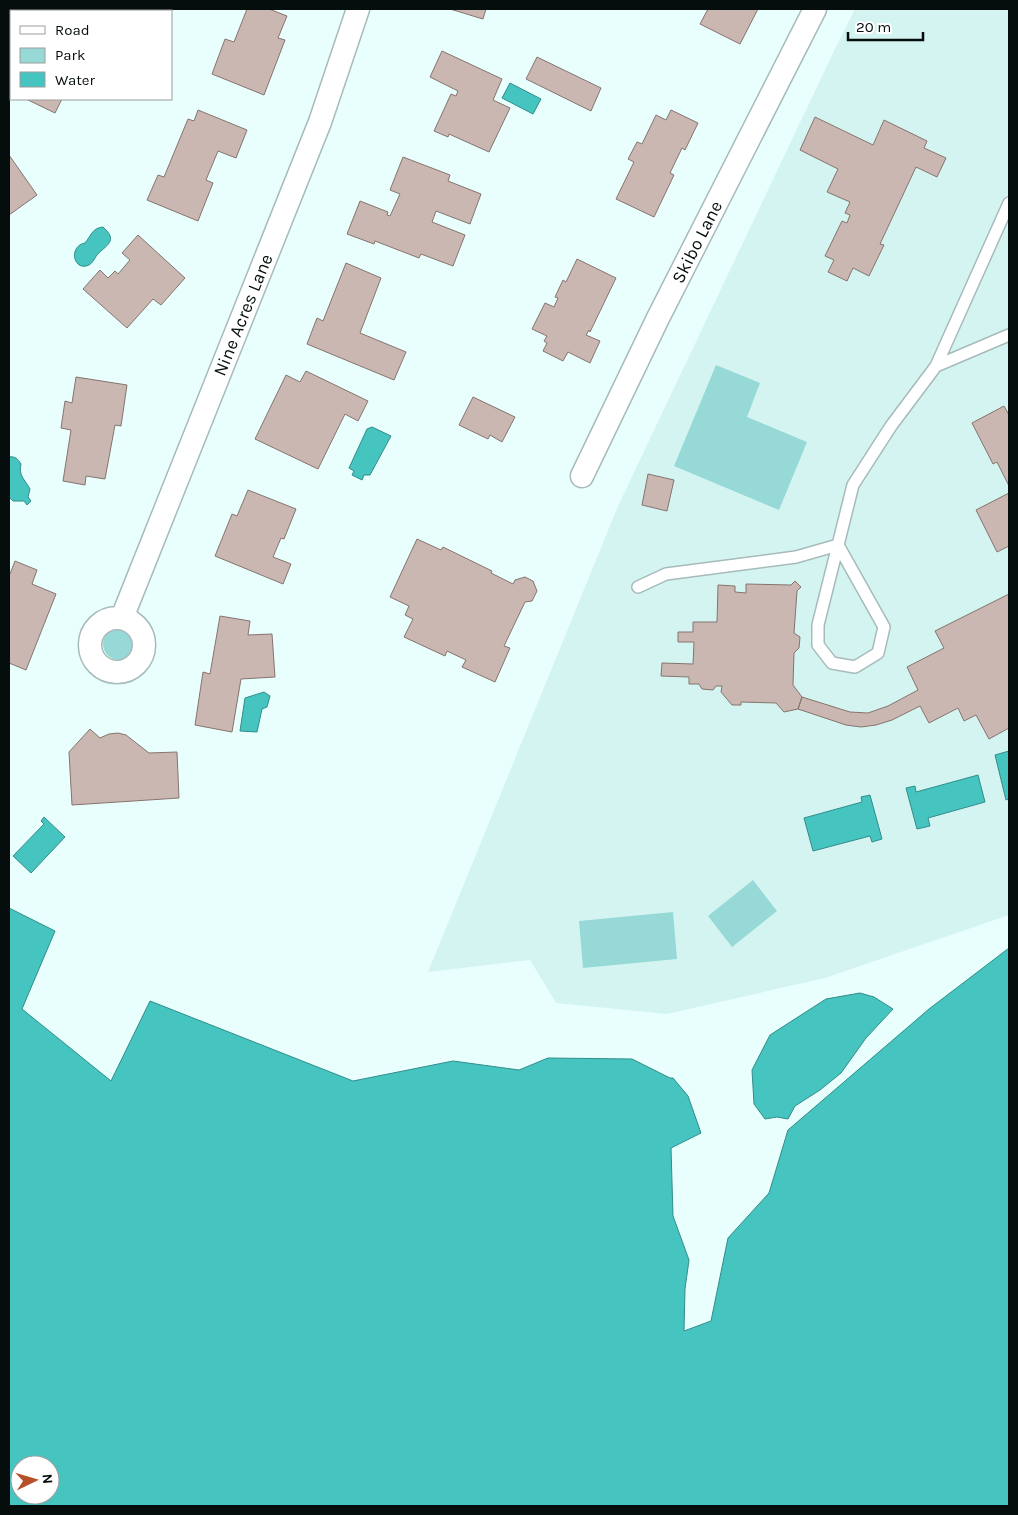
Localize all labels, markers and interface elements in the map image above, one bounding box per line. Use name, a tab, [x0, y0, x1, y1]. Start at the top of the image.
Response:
legend	[10, 10, 172, 100]
scale bar	[848, 10, 923, 42]
text: 20 m	[856, 18, 891, 36]
text: Road	[55, 21, 90, 39]
text: Park	[55, 46, 85, 64]
text: Water	[55, 71, 96, 89]
street label: Skibo Lane	[667, 197, 727, 287]
street label: Nine Acres Lane	[209, 251, 277, 379]
north arrow	[10, 1455, 60, 1505]
text: N	[39, 1473, 56, 1485]

